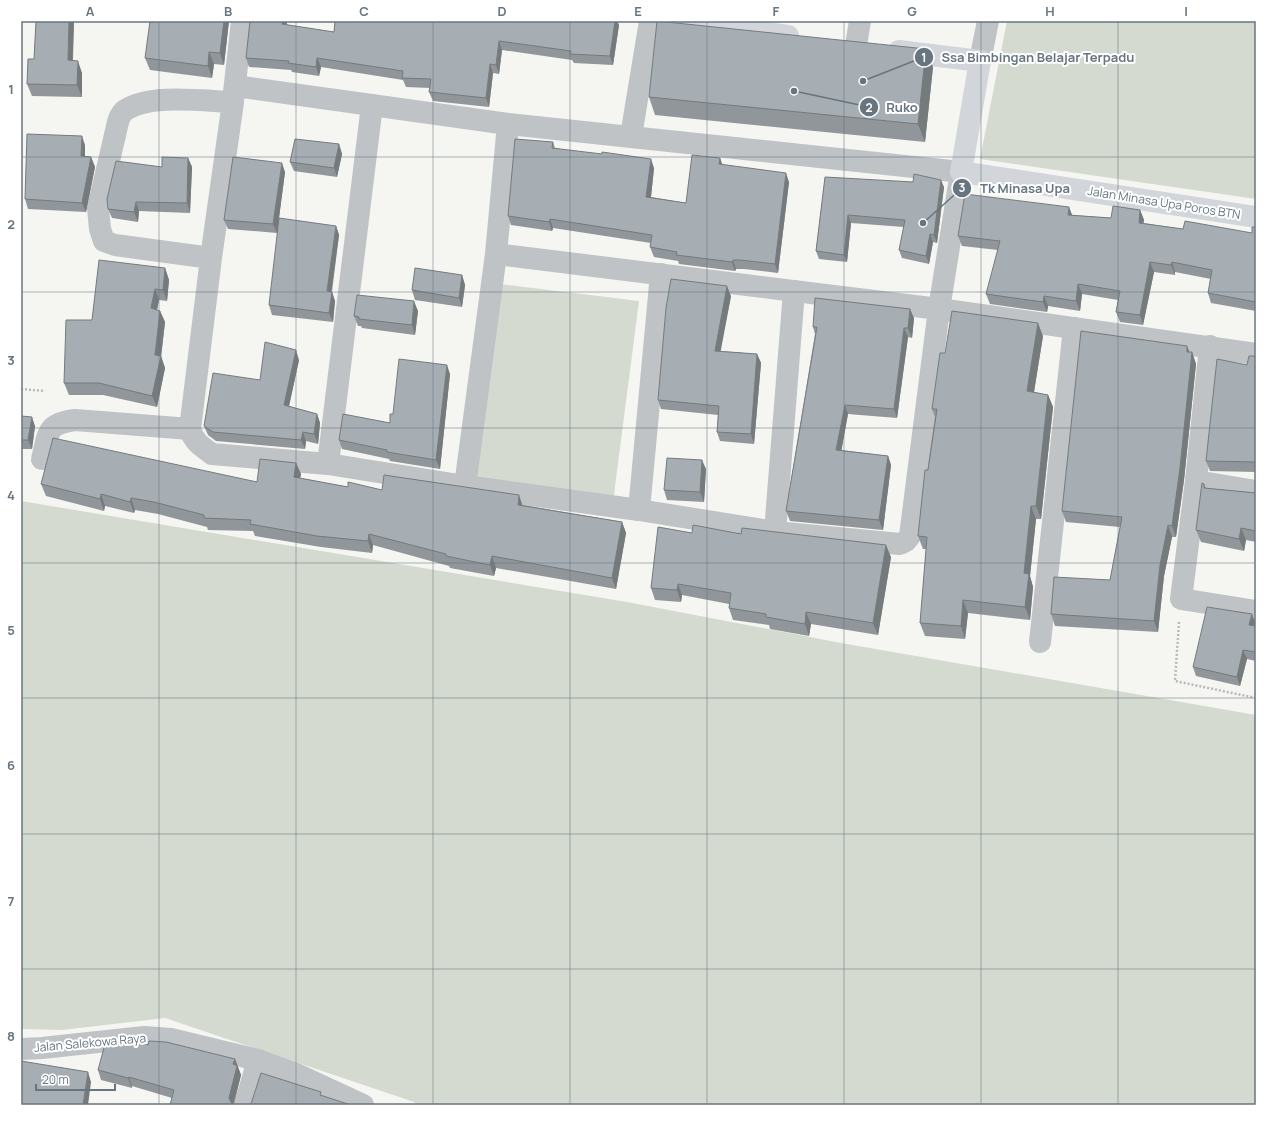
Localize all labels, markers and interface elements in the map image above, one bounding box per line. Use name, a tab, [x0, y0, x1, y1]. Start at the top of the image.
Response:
text: A	[86, 2, 95, 20]
text: B	[224, 2, 232, 20]
text: C	[359, 2, 369, 20]
text: D	[497, 2, 507, 20]
text: E	[634, 2, 642, 20]
text: F	[773, 2, 780, 20]
text: G	[907, 2, 917, 20]
text: H	[1045, 2, 1055, 20]
text: I	[1184, 2, 1188, 20]
callout: Ssa Bimbingan Belajar Terpadu	[914, 45, 1143, 70]
text: Ssa Bimbingan Belajar Terpadu	[942, 48, 1134, 66]
text: 1	[921, 49, 927, 66]
text: 1	[8, 80, 14, 98]
callout: Ruko	[859, 95, 926, 120]
text: Ruko	[886, 98, 918, 116]
text: 2	[865, 99, 873, 116]
callout: Tk Minasa Upa	[952, 175, 1078, 200]
text: 3	[959, 179, 966, 196]
text: Tk Minasa Upa	[980, 179, 1070, 197]
street label: Jalan Minasa Upa Poros BTN	[1086, 182, 1242, 223]
text: 2	[7, 215, 15, 233]
text: 3	[7, 351, 15, 369]
text: 4	[7, 486, 15, 504]
text: 5	[7, 621, 15, 639]
text: 6	[7, 756, 15, 774]
text: 7	[8, 892, 15, 910]
text: 8	[7, 1027, 15, 1045]
street label: Jalan Salekowa Raya	[33, 1029, 147, 1056]
scale bar	[36, 1066, 115, 1092]
text: 20 m	[42, 1071, 69, 1088]

